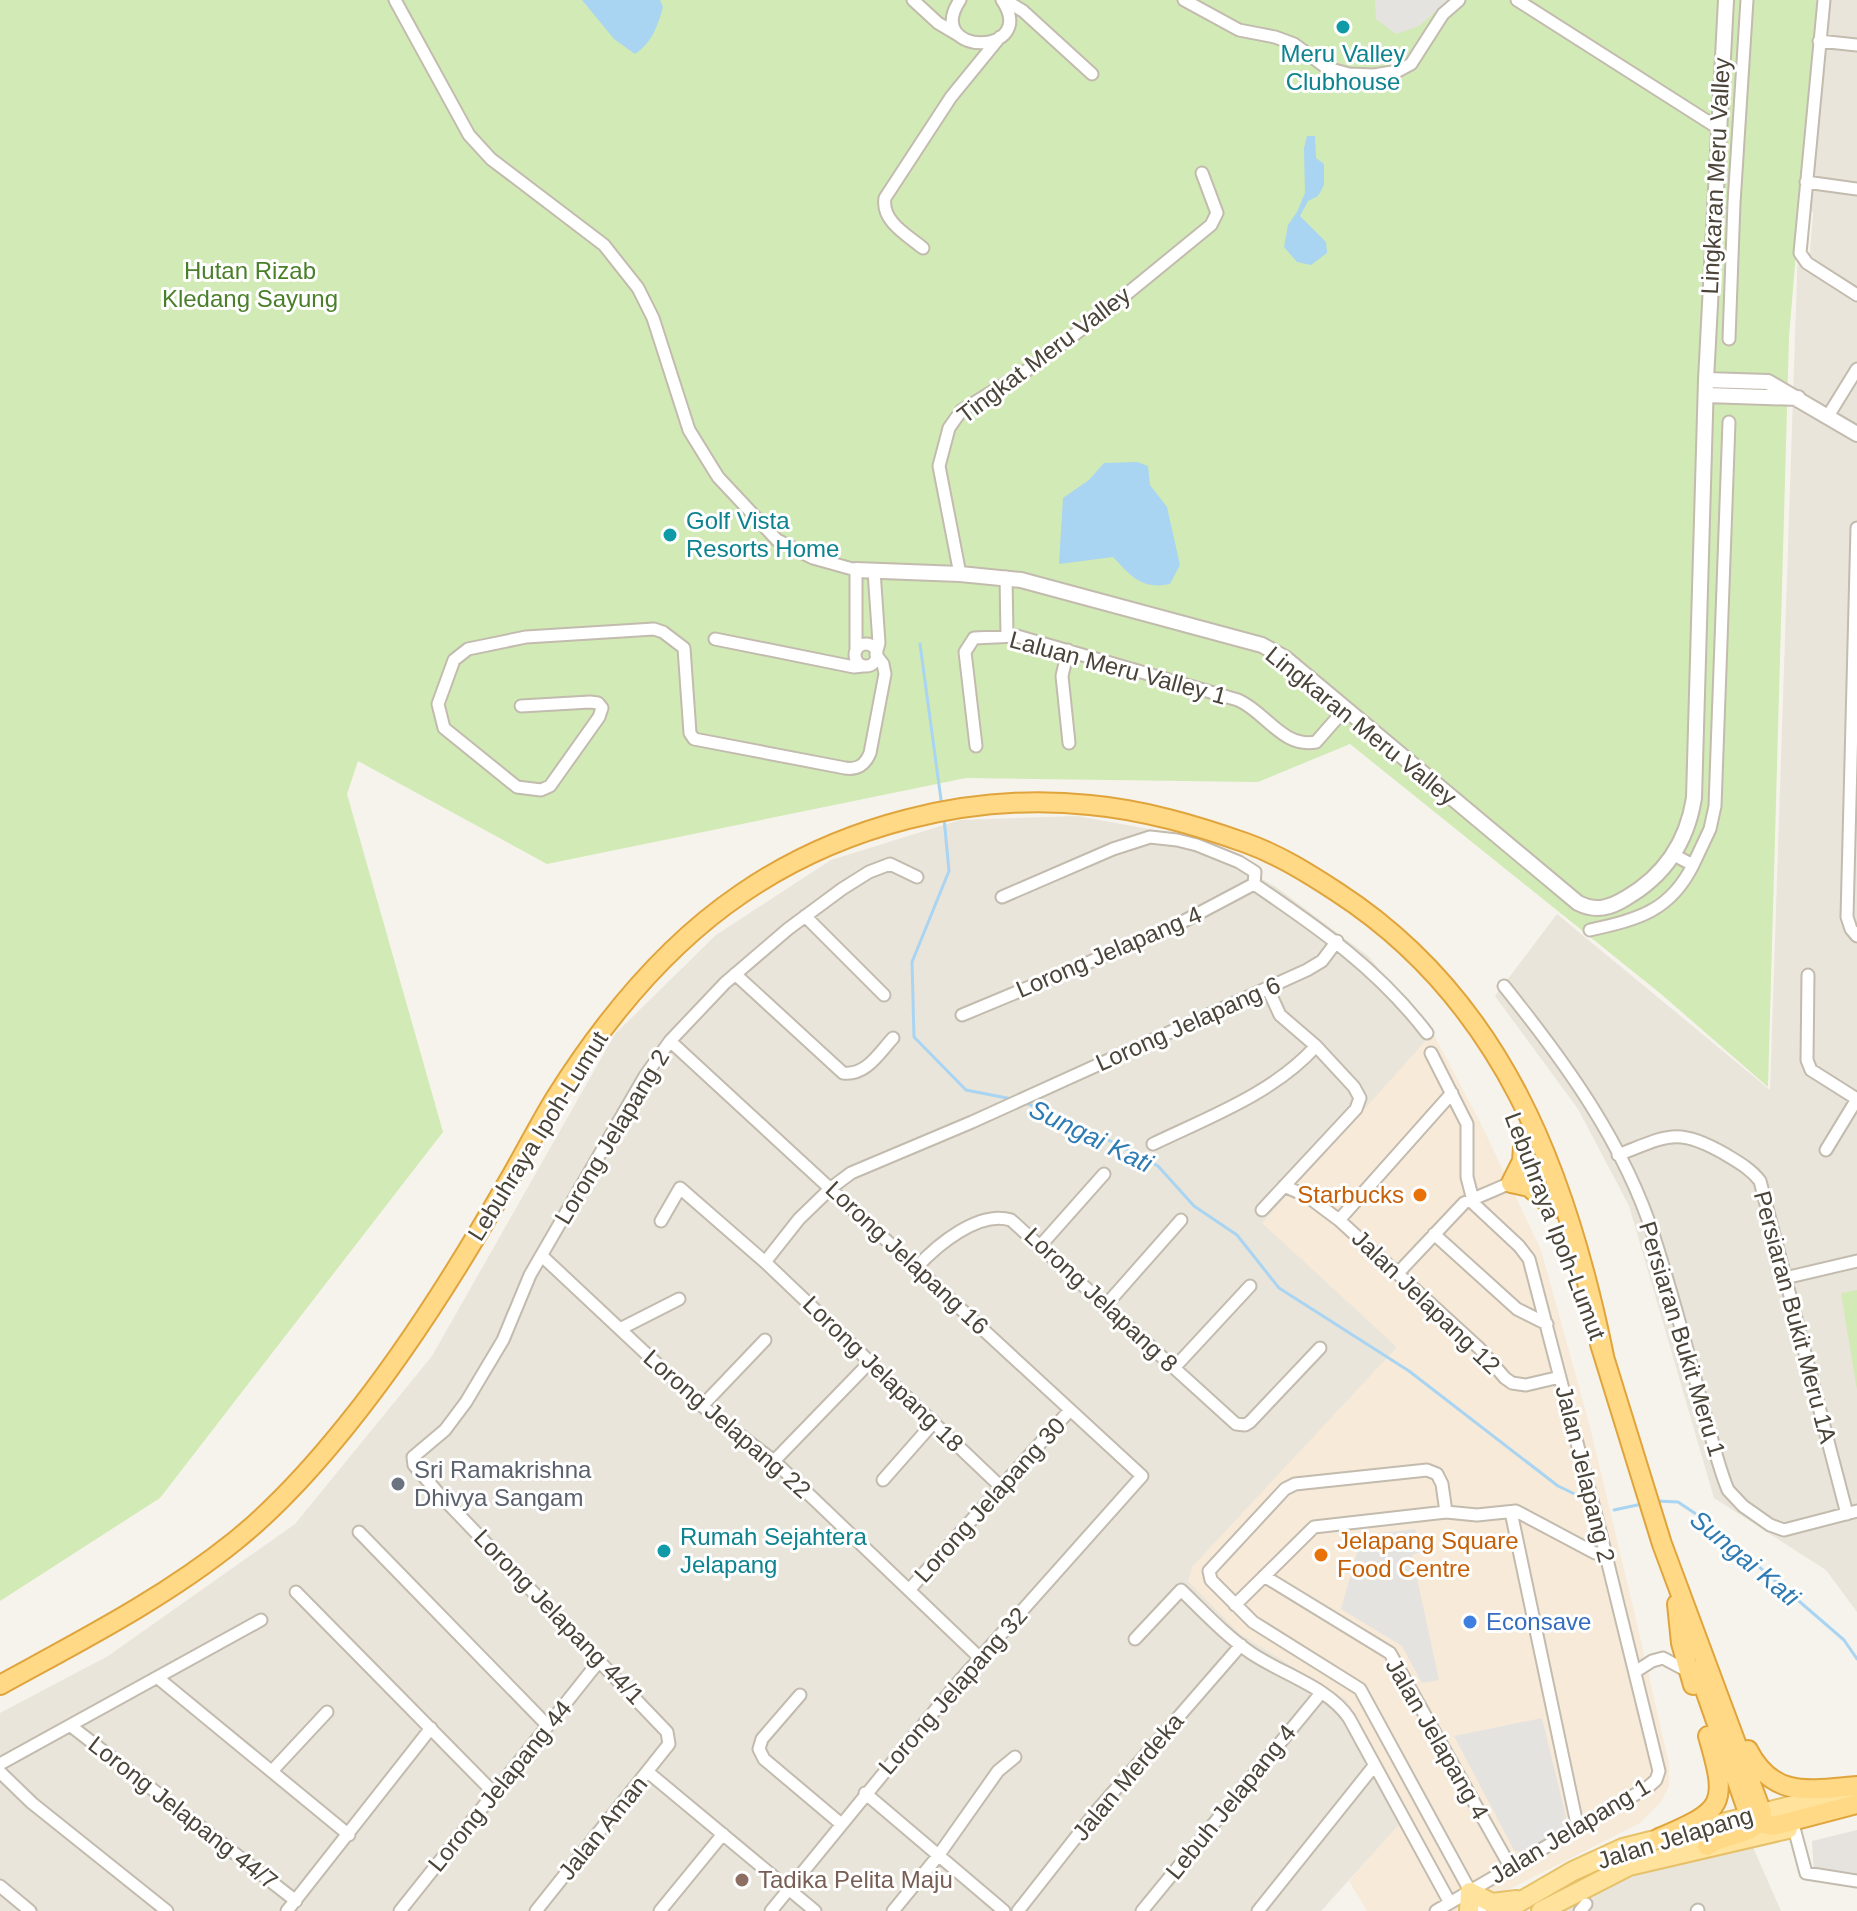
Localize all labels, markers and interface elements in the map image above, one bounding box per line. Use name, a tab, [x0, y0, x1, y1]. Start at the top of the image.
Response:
marker: Meru Valley Clubhouse	[1334, 18, 1352, 36]
place label: Meru Valley Clubhouse	[1281, 40, 1405, 95]
street label: Lingkaran Meru Valley	[1696, 57, 1735, 295]
park label: Hutan Rizab Kledang Sayung	[162, 257, 338, 312]
street label: Tingkat Meru Valley	[952, 281, 1135, 428]
place label: Golf Vista Resorts Home	[686, 507, 839, 562]
marker: Golf Vista Resorts Home	[661, 526, 679, 544]
street label: Laluan Meru Valley 1	[1007, 626, 1230, 710]
street label: Lingkaran Meru Valley	[1261, 641, 1462, 811]
street label: Lorong Jelapang 4	[1012, 900, 1206, 1003]
street label: Lorong Jelapang 6	[1091, 971, 1284, 1076]
street label: Lebuhraya Ipoh-Lumut	[462, 1026, 613, 1245]
street label: Lorong Jelapang 2	[549, 1045, 674, 1229]
water label: Sungai Kati	[1025, 1093, 1158, 1179]
street label: Lebuhraya Ipoh-Lumut	[1500, 1108, 1611, 1344]
street label: Lorong Jelapang 16	[821, 1175, 994, 1340]
place label: Starbucks	[1297, 1181, 1404, 1208]
marker: Starbucks	[1411, 1186, 1429, 1204]
street label: Persiaran Bukit Meru 1A	[1749, 1188, 1842, 1446]
street label: Persiaran Bukit Meru 1	[1634, 1218, 1731, 1460]
street label: Lorong Jelapang 8	[1019, 1222, 1183, 1377]
street label: Jalan Jelapang 12	[1347, 1224, 1506, 1379]
street label: Lorong Jelapang 18	[798, 1290, 969, 1457]
street label: Lorong Jelapang 22	[638, 1344, 816, 1503]
street label: Jalan Jelapang 2	[1550, 1383, 1621, 1565]
street label: Lorong Jelapang 30	[909, 1412, 1071, 1588]
place label: Sri Ramakrishna Dhivya Sangam	[414, 1456, 592, 1511]
marker: Sri Ramakrishna Dhivya Sangam	[389, 1475, 407, 1493]
water label: Sungai Kati	[1684, 1504, 1807, 1613]
place label: Rumah Sejahtera Jelapang	[680, 1523, 867, 1578]
street label: Lorong Jelapang 44/1	[469, 1524, 650, 1710]
place label: Jelapang Square Food Centre	[1337, 1527, 1518, 1582]
marker: Rumah Sejahtera Jelapang	[655, 1542, 673, 1560]
marker: Jelapang Square Food Centre	[1312, 1546, 1330, 1564]
street label: Lorong Jelapang 32	[873, 1602, 1032, 1780]
place label: Econsave	[1486, 1608, 1591, 1635]
marker: Econsave	[1461, 1613, 1479, 1631]
street label: Jalan Jelapang 4	[1380, 1653, 1494, 1824]
street label: Lorong Jelapang 44	[422, 1695, 577, 1877]
street label: Jalan Merdeka	[1067, 1707, 1189, 1846]
street label: Lebuh Jelapang 4	[1160, 1719, 1301, 1884]
street label: Lorong Jelapang 44/7	[84, 1730, 283, 1895]
street label: Jalan Aman	[553, 1770, 653, 1885]
street label: Jalan Jelapang 1	[1485, 1772, 1654, 1889]
street label: Jalan Jelapang	[1594, 1801, 1756, 1874]
place label: Tadika Pelita Maju	[758, 1866, 953, 1893]
marker: Tadika Pelita Maju	[733, 1871, 751, 1889]

